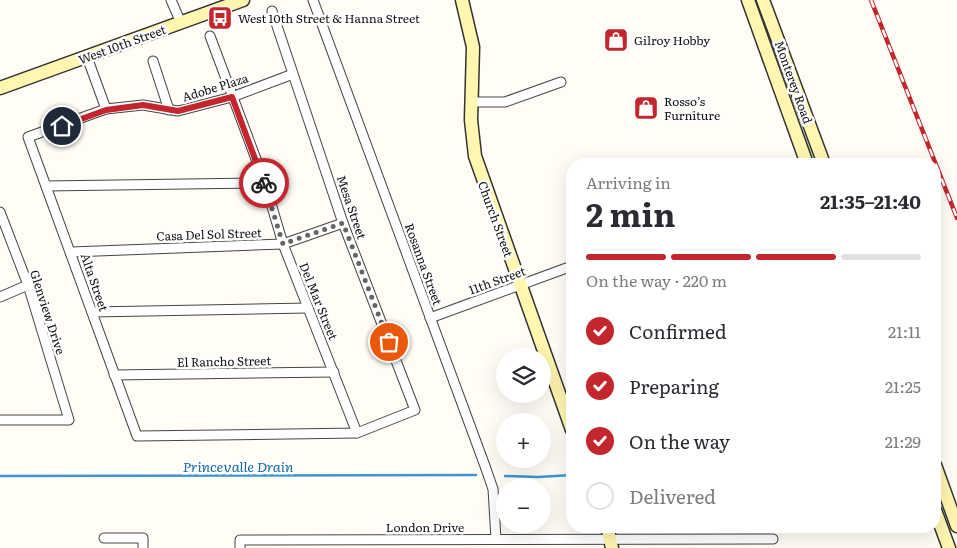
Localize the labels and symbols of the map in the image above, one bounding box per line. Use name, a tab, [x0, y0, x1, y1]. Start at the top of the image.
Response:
bus stop icon: West 10th Street & Hanna Street	[207, 5, 233, 31]
place label: West 10th Street & Hanna Street	[238, 9, 420, 27]
street label: West 10th Street	[76, 20, 168, 68]
shop icon: Gilroy Hobby	[603, 27, 629, 53]
place label: Gilroy Hobby	[634, 31, 710, 49]
street label: Monterey Road	[771, 38, 818, 127]
street label: Adobe Plaza	[180, 68, 251, 106]
place label: Rosso’s Furniture	[664, 92, 720, 124]
shop icon: Rosso’s Furniture	[633, 95, 659, 121]
pin	[41, 105, 83, 147]
courier	[239, 158, 289, 208]
street label: Mesa Street	[333, 173, 371, 241]
street label: Church Street	[474, 178, 518, 260]
street label: Rosanna Street	[401, 221, 447, 308]
street label: Casa Del Sol Street	[156, 223, 262, 245]
street label: Alta Street	[77, 250, 113, 314]
street label: Del Mar Street	[295, 260, 343, 343]
street label: 11th Street	[466, 261, 528, 299]
street label: Glenview Drive	[26, 267, 70, 357]
pin	[368, 321, 410, 363]
street label: El Rancho Street	[177, 351, 271, 371]
water label: Princevalle Drain	[183, 456, 294, 476]
street label: London Drive	[386, 518, 464, 536]

